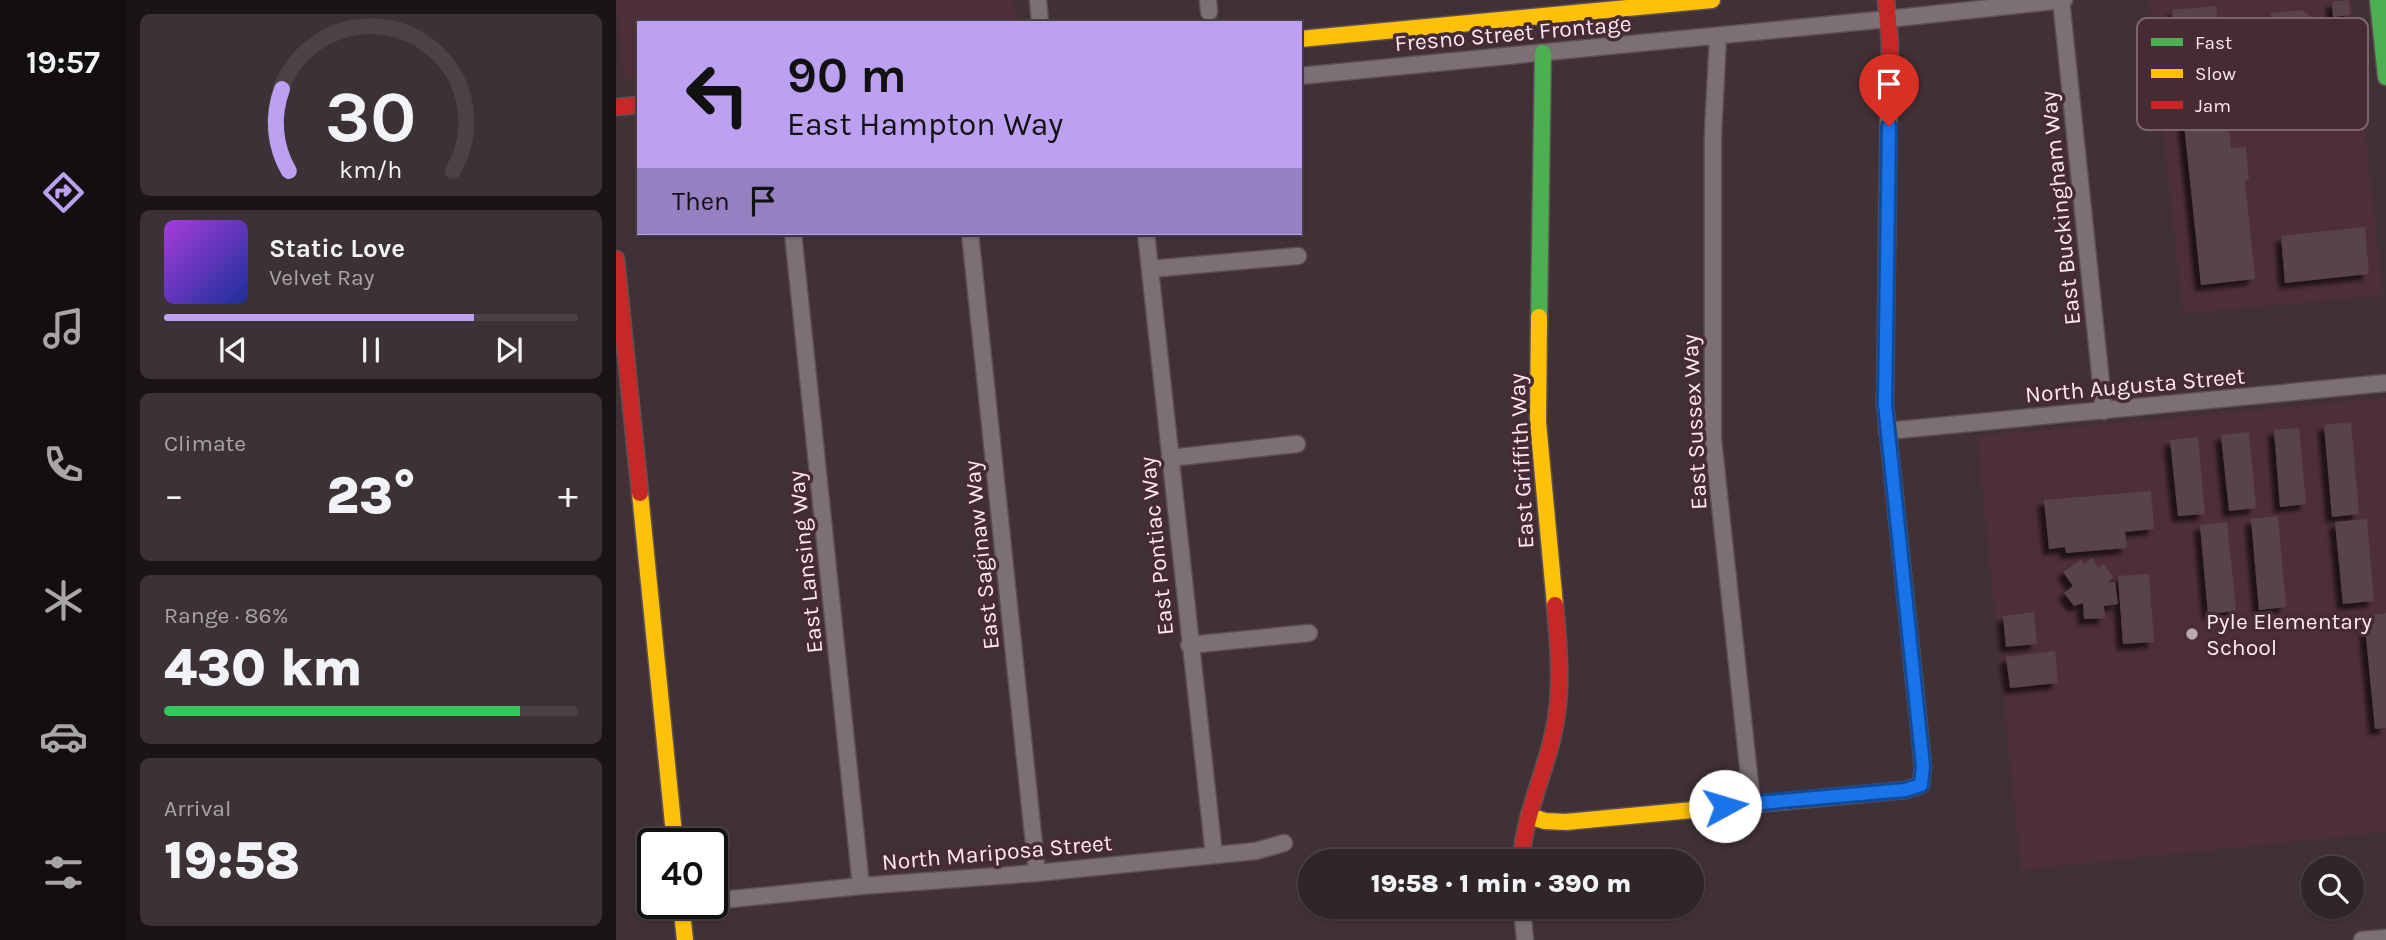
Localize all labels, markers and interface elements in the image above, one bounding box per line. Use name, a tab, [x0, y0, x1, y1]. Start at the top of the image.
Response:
street label: Fresno Street Frontage	[1393, 10, 1633, 57]
legend	[2137, 18, 2368, 130]
text: Fast	[2195, 32, 2232, 54]
text: 19:57	[26, 44, 100, 81]
text: 90 m	[787, 47, 907, 104]
icon: left	[672, 49, 763, 140]
pin	[1859, 54, 1919, 126]
text: Slow	[2195, 63, 2236, 85]
icon: arrive	[1870, 65, 1908, 103]
text: 30	[325, 74, 417, 159]
street label: East Buckingham Way	[2035, 89, 2086, 326]
text: Jam	[2195, 95, 2231, 117]
text: East Hampton Way	[787, 106, 1063, 143]
text: km/h	[339, 155, 403, 184]
icon: directions	[39, 168, 88, 217]
icon: arrive	[744, 182, 782, 220]
text: Then	[672, 186, 730, 217]
text: Static Love	[269, 233, 405, 264]
text: Velvet Ray	[269, 264, 374, 291]
icon: music	[39, 304, 88, 353]
icon: previous	[214, 331, 252, 369]
icon: pause	[352, 331, 390, 369]
icon: next	[490, 331, 528, 369]
street label: East Sussex Way	[1676, 333, 1713, 511]
street label: North Augusta Street	[2024, 362, 2246, 409]
street label: East Griffith Way	[1503, 372, 1540, 549]
text: Climate	[164, 430, 246, 457]
icon: phone	[39, 440, 88, 489]
street label: East Pontiac Way	[1134, 455, 1179, 637]
street label: East Saginaw Way	[958, 459, 1005, 651]
text: 23°	[326, 465, 416, 526]
street label: East Lansing Way	[782, 469, 829, 655]
text: −	[164, 473, 184, 518]
text: +	[558, 473, 578, 518]
icon: climate	[39, 576, 88, 625]
text: Range · 86%	[164, 602, 288, 629]
place label: Pyle Elementary School	[2206, 608, 2372, 661]
marker: Pyle Elementary School	[2184, 626, 2200, 642]
text: 430 km	[164, 637, 362, 698]
icon: car	[39, 712, 88, 761]
position arrow	[1688, 769, 1762, 843]
text: Arrival	[164, 795, 231, 822]
speed limit sign: 40	[637, 828, 728, 919]
street label: North Mariposa Street	[881, 829, 1114, 876]
text: 19:58	[164, 830, 300, 891]
icon: filters	[39, 848, 88, 897]
map controls	[2301, 856, 2364, 919]
button: search	[2301, 856, 2364, 919]
text: 19:58 · 1 min · 390 m	[1371, 868, 1631, 899]

